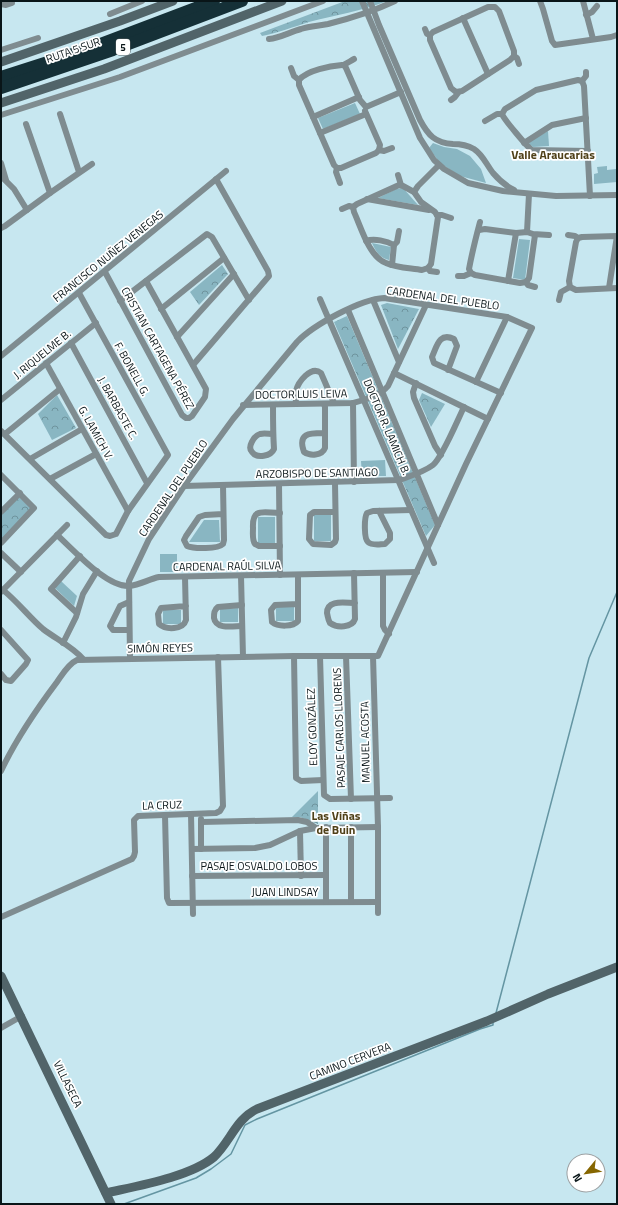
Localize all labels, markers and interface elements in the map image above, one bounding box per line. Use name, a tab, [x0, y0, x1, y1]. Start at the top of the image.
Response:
street label: RUTA 5 SUR	[44, 33, 103, 67]
road number: 5	[116, 39, 130, 55]
district label: Valle Araucarias	[511, 145, 595, 164]
street label: FRANCISCO NUÑEZ VENEGAS	[49, 206, 167, 306]
street label: CARDENAL DEL PUEBLO	[386, 282, 500, 314]
street label: CRISTIAN CARTAGENA PÉREZ	[118, 284, 198, 412]
street label: J. RIQUELME B.	[10, 326, 74, 382]
street label: F. BONELL G.	[111, 339, 153, 399]
street label: J. BARBASTE C.	[94, 374, 142, 442]
street label: DOCTOR R. LAMICH B.	[360, 377, 414, 477]
street label: DOCTOR LUIS LEIVA	[255, 385, 348, 403]
street label: G. LAMICH V.	[75, 403, 117, 463]
street label: CARDENAL DEL PUEBLO	[135, 436, 211, 540]
street label: ARZOBISPO DE SANTIAGO	[256, 464, 378, 482]
street label: CARDENAL RAÚL SILVA	[173, 557, 282, 575]
street label: SIMÓN REYES	[127, 639, 193, 657]
street label: PASAJE CARLOS LLORENS	[329, 667, 349, 789]
street label: ELOY GONZÁLEZ	[303, 688, 321, 766]
street label: MANUEL ACOSTA	[356, 701, 374, 783]
street label: LA CRUZ	[142, 796, 182, 814]
district label: Las Viñas de Buin	[312, 806, 361, 839]
street label: PASAJE OSVALDO LOBOS	[201, 858, 317, 874]
street label: JUAN LINDSAY	[252, 884, 319, 900]
street label: CAMINO CERVERA	[307, 1038, 393, 1084]
street label: VILLASECA	[50, 1058, 86, 1111]
north arrow	[566, 1153, 606, 1193]
text: N	[568, 1171, 586, 1185]

